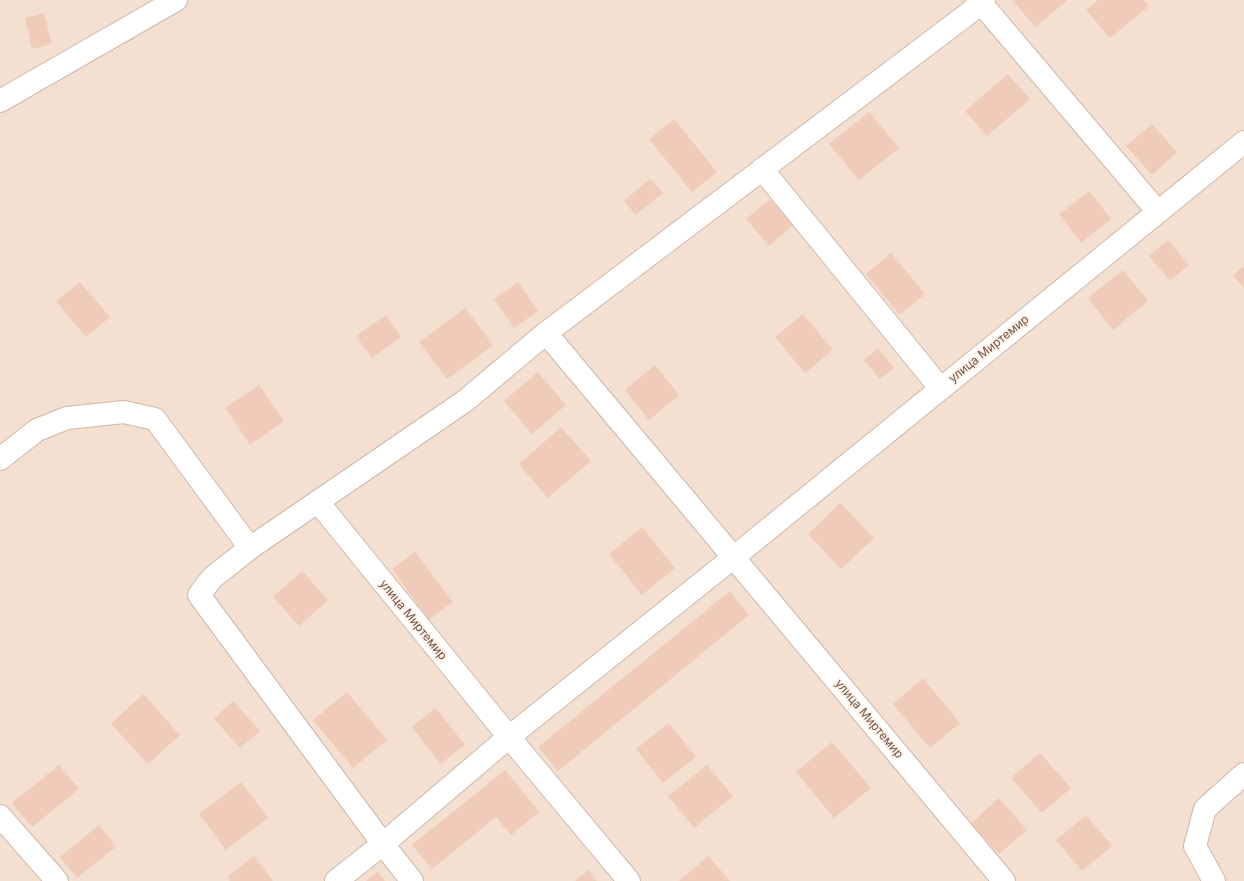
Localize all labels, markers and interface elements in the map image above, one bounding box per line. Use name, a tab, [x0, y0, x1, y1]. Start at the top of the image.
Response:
street label: улица Миртемир	[946, 312, 1032, 386]
street label: улица Миртемир	[376, 577, 450, 663]
street label: улица Миртемир	[832, 677, 906, 761]

